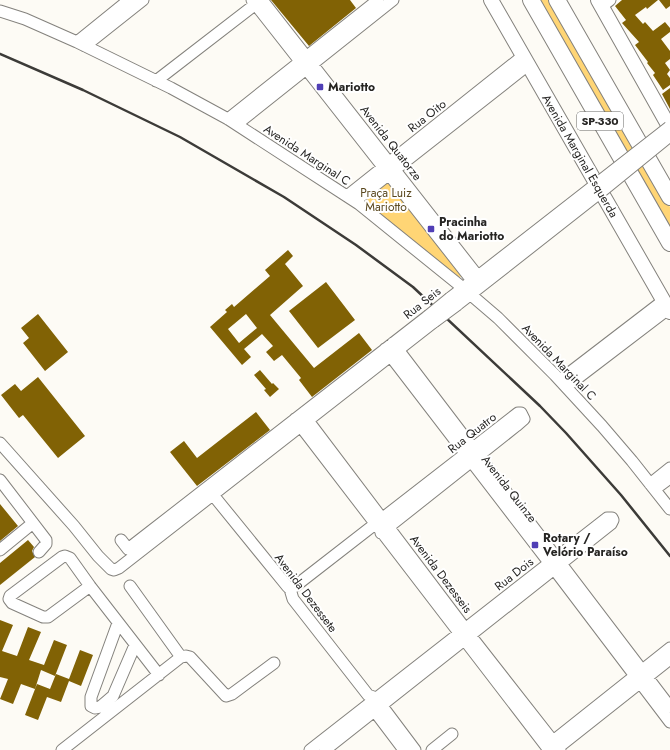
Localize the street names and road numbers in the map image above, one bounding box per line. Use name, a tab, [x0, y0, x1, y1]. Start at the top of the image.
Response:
street label: Avenida Marginal Esquerda	[537, 91, 623, 221]
street label: Rua Oito	[404, 95, 450, 137]
street label: Avenida Quatorze	[356, 102, 426, 184]
road number: SP-330	[577, 112, 623, 130]
street label: Avenida Marginal C	[260, 120, 354, 190]
street label: Rua Seis	[399, 283, 445, 323]
street label: Avenida Marginal C	[518, 320, 600, 404]
street label: Rua Quatro	[444, 408, 500, 458]
street label: Avenida Quinze	[477, 452, 541, 526]
street label: Avenida Dezesseis	[406, 531, 476, 617]
street label: Avenida Dezessete	[270, 550, 342, 636]
street label: Rua Dois	[491, 553, 537, 595]

